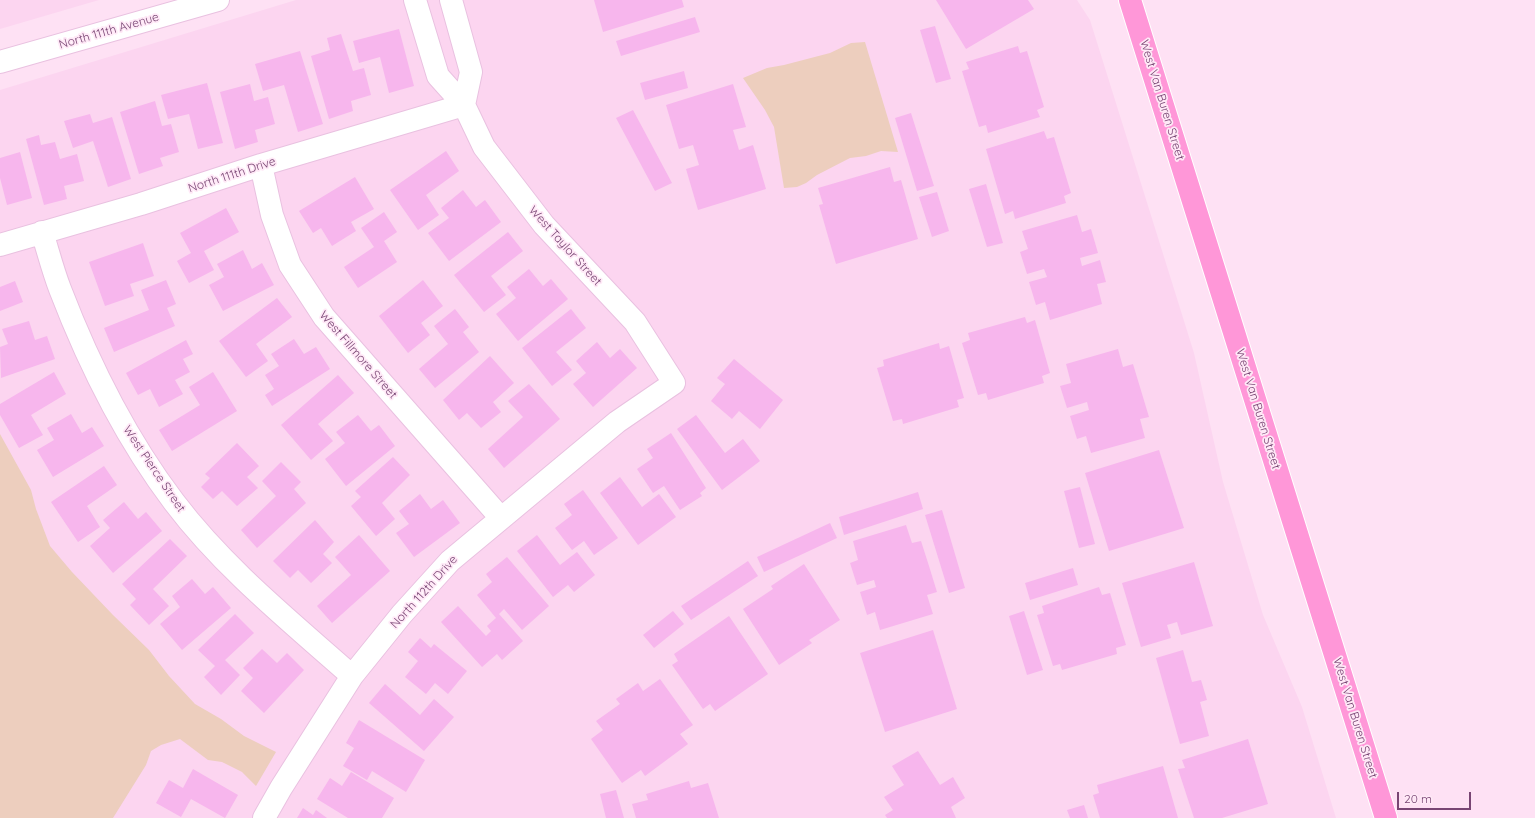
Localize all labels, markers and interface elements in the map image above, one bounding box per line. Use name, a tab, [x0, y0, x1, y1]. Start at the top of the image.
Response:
street label: North 111th Avenue	[57, 10, 161, 52]
street label: West Van Buren Street	[1137, 38, 1187, 162]
street label: North 111th Drive	[186, 154, 278, 196]
street label: West Taylor Street	[526, 203, 604, 289]
street label: West Fillmore Street	[316, 308, 400, 402]
street label: West Van Buren Street	[1233, 347, 1283, 471]
street label: West Pierce Street	[120, 423, 188, 515]
street label: North 112th Drive	[387, 553, 461, 631]
street label: West Van Buren Street	[1330, 656, 1380, 780]
scale bar	[1399, 784, 1473, 810]
text: 20 m	[1404, 791, 1432, 806]

